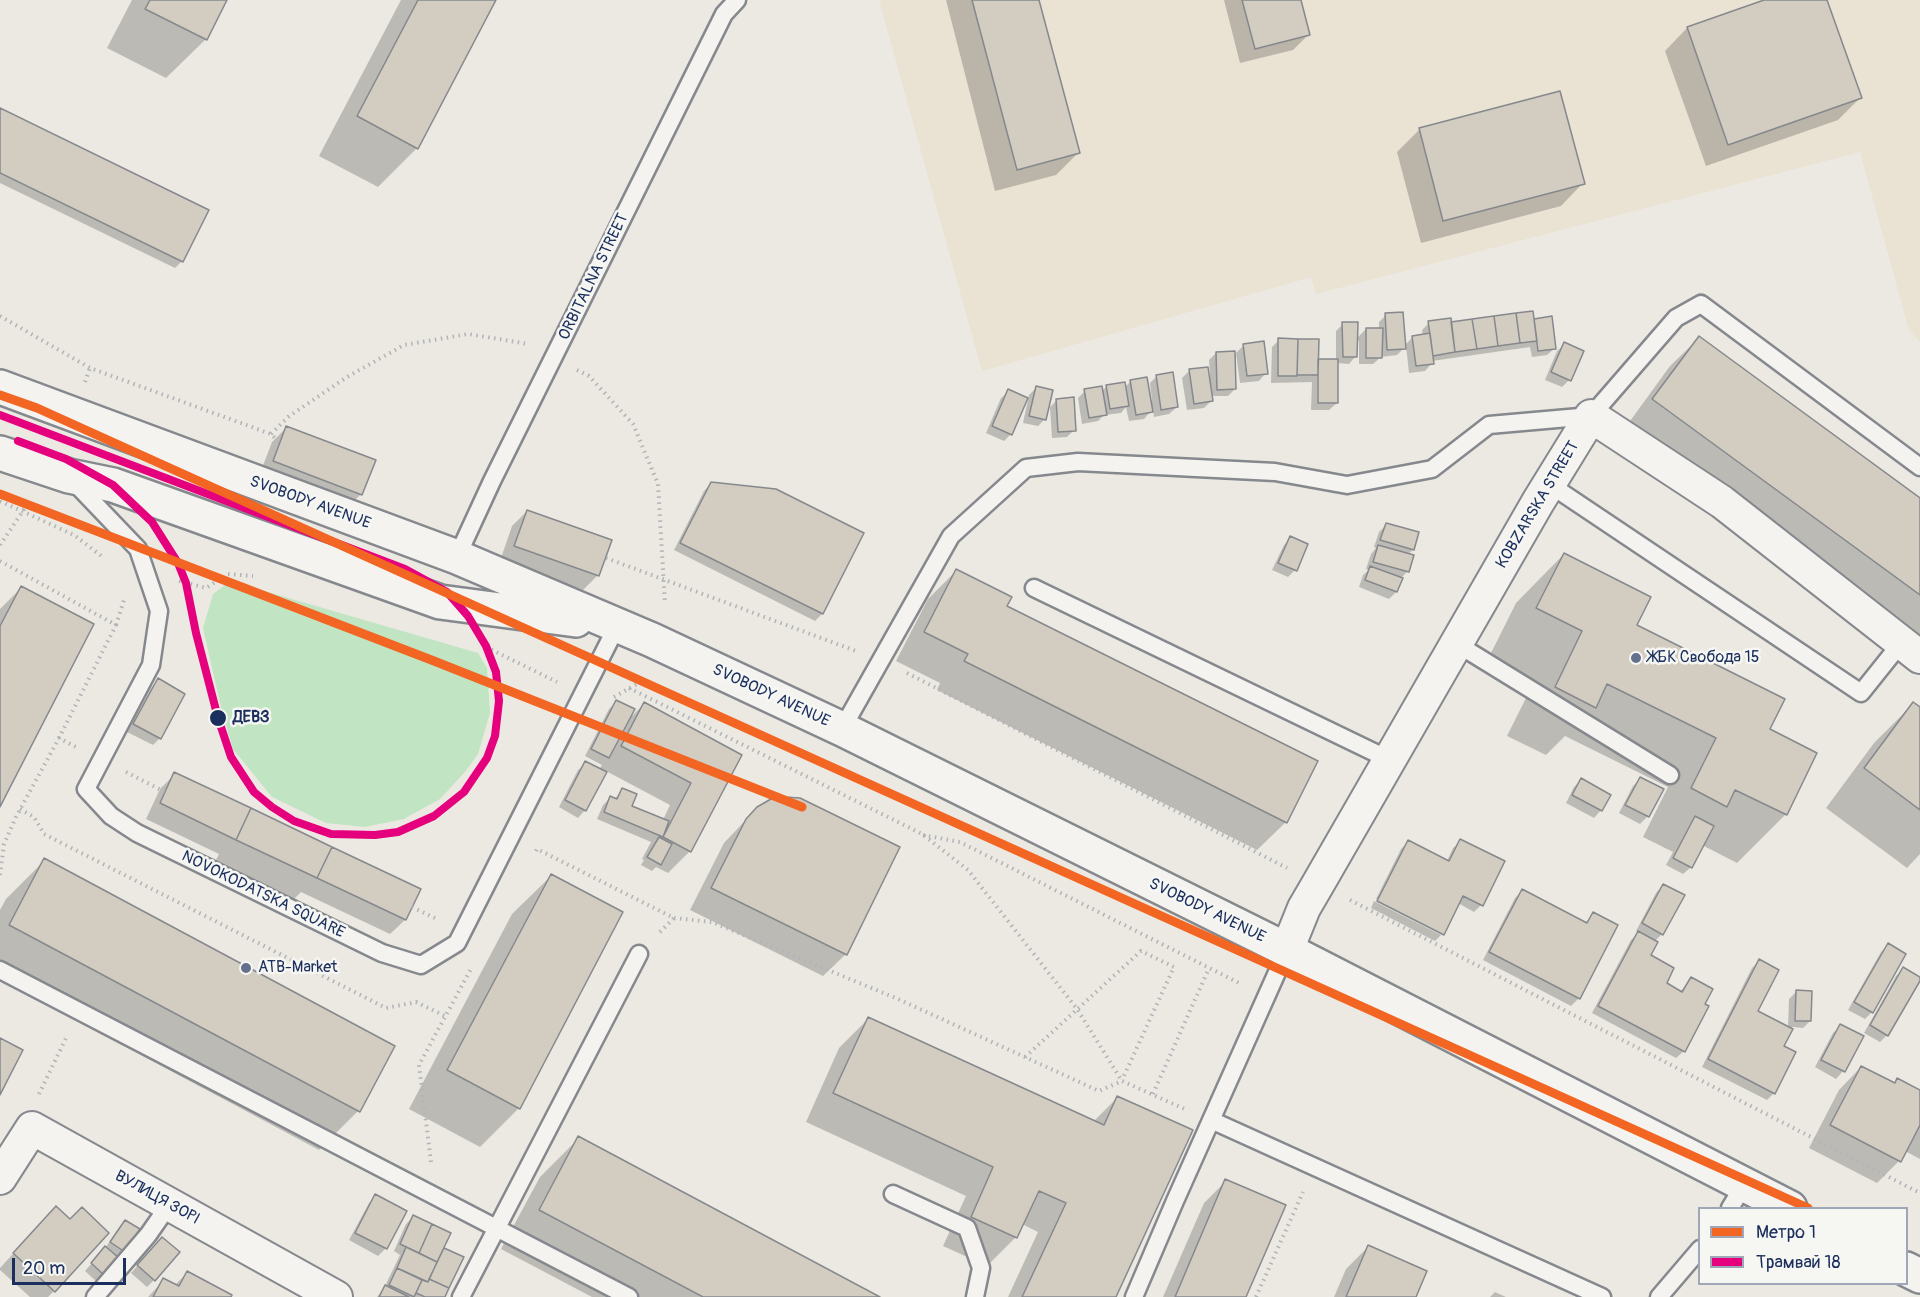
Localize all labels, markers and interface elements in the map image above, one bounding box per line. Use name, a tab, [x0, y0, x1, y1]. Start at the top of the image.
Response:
street label: ORBITALNA STREET	[555, 211, 633, 343]
street label: KOBZARSKA STREET	[1492, 438, 1584, 572]
street label: SVOBODY AVENUE	[247, 472, 373, 534]
place label: ЖБК Свобода 15	[1648, 648, 1759, 668]
marker: ЖБК Свобода 15	[1629, 651, 1643, 665]
street label: SVOBODY AVENUE	[709, 660, 833, 732]
marker: ДЕВЗ	[208, 708, 228, 728]
place label: ДЕВЗ	[233, 708, 270, 728]
street label: NOVOKODATSKA SQUARE	[178, 847, 348, 943]
street label: SVOBODY AVENUE	[1146, 874, 1268, 948]
place label: ATB-Market	[258, 958, 338, 978]
marker: ATB-Market	[239, 961, 253, 975]
street label: ВУЛИЦЯ ЗОРІ	[111, 1167, 203, 1229]
legend	[1698, 1207, 1908, 1285]
text: Метро 1	[1756, 1221, 1816, 1244]
scale bar	[15, 1246, 129, 1284]
text: Трамвай 18	[1756, 1251, 1841, 1274]
text: 20 m	[23, 1257, 65, 1280]

